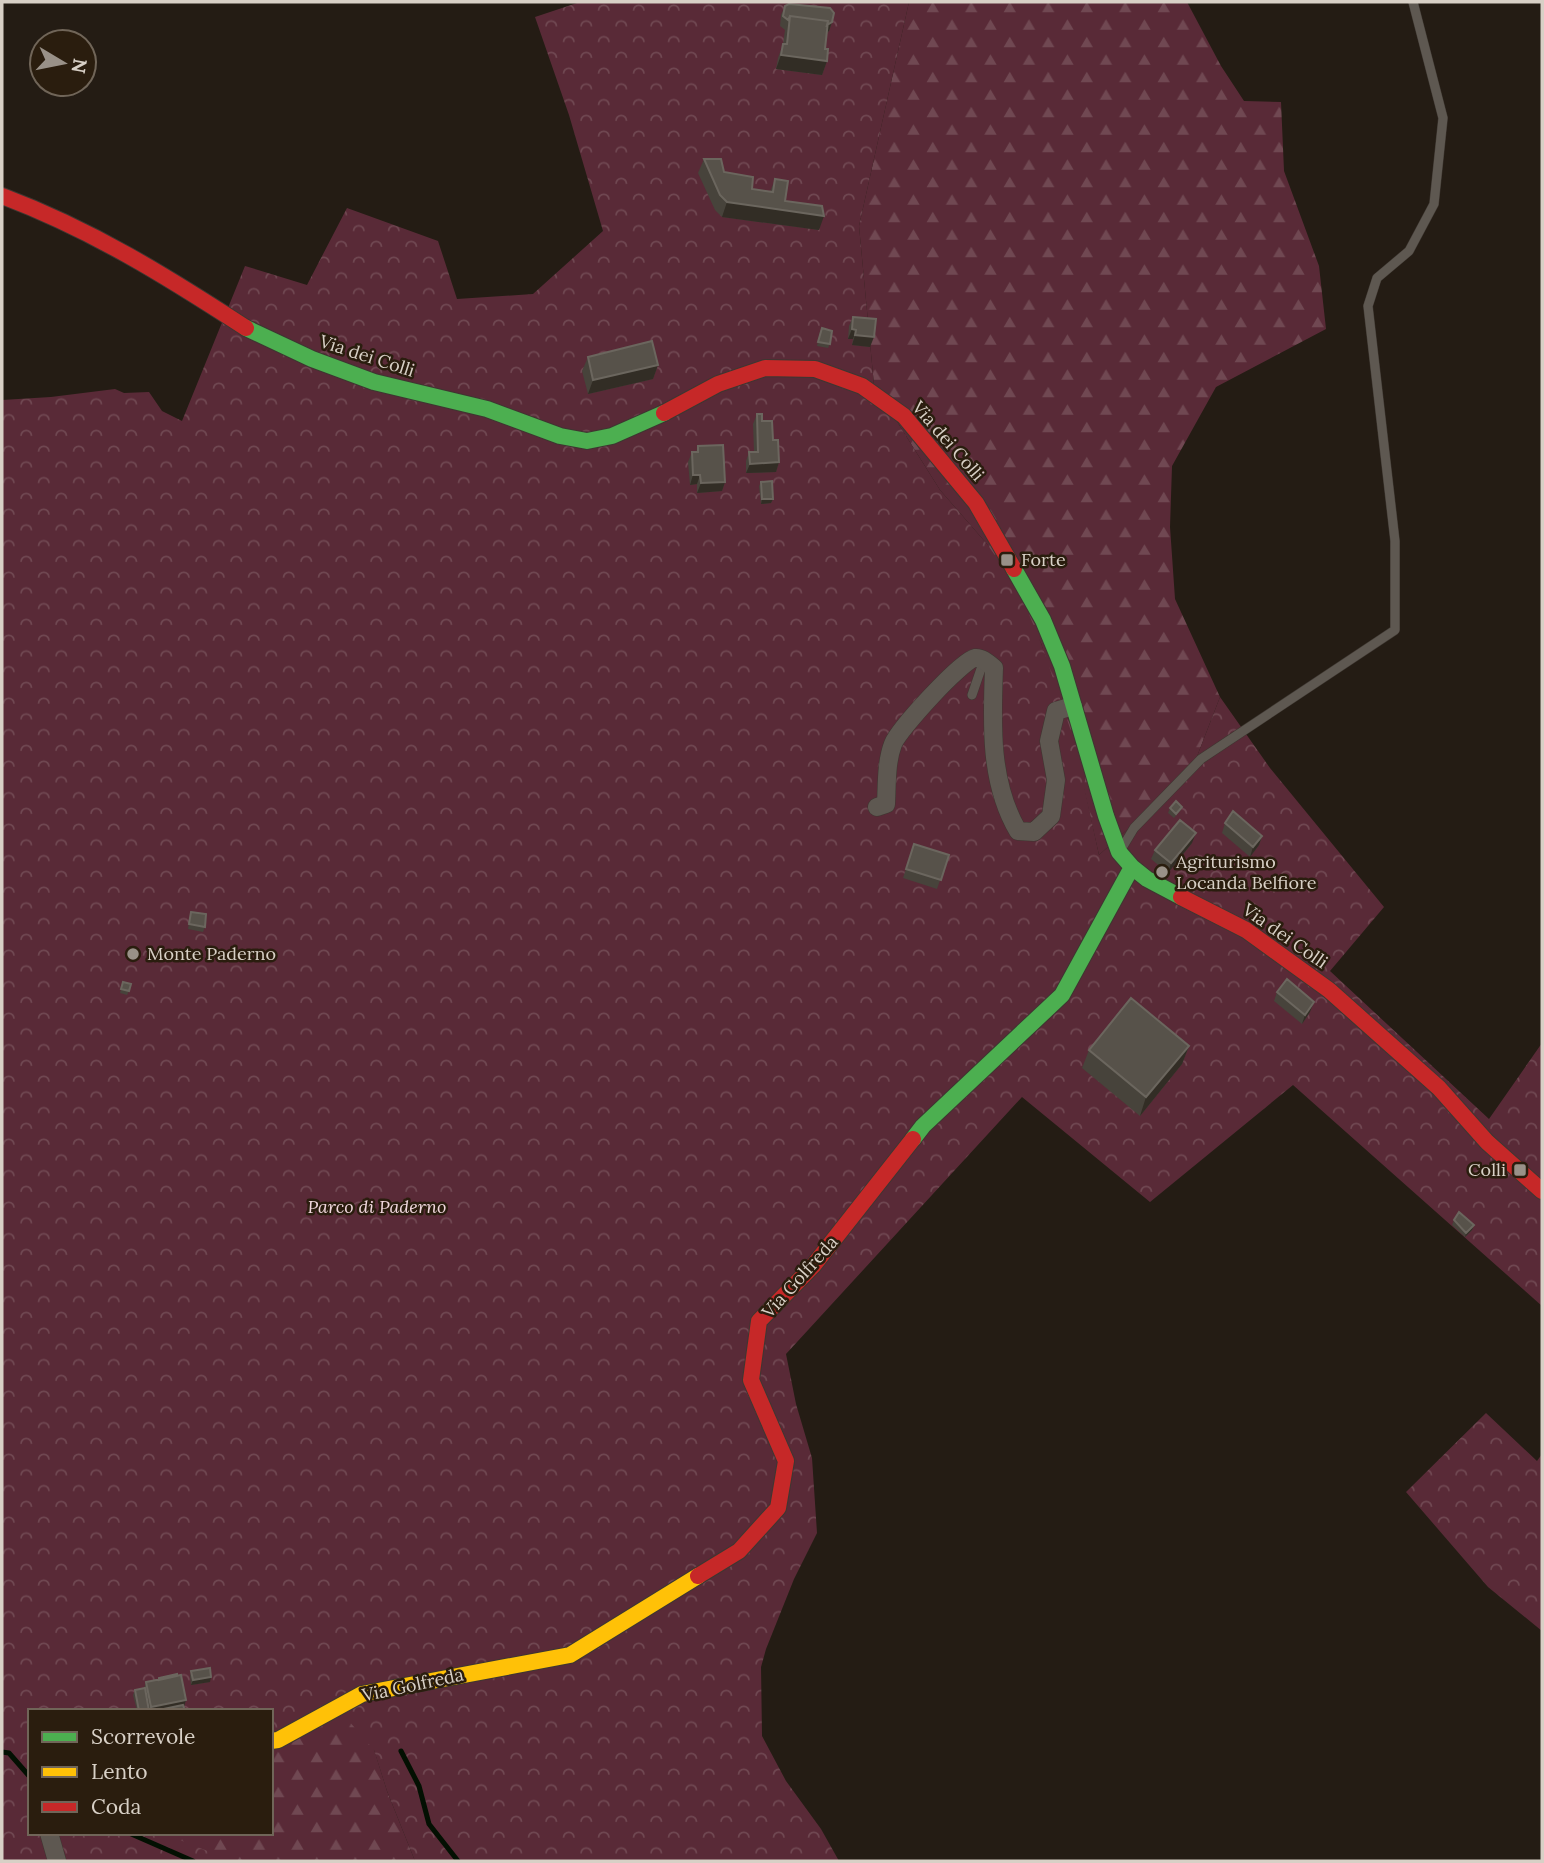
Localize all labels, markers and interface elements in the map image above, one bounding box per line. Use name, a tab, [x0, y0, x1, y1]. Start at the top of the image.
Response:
north arrow	[28, 28, 98, 98]
text: N	[67, 57, 93, 76]
street label: Via dei Colli	[316, 329, 418, 382]
street label: Via dei Colli	[907, 395, 989, 486]
place label: Forte	[1021, 548, 1066, 571]
marker: Forte	[999, 552, 1015, 568]
place label: Agriturismo Locanda Belfiore	[1175, 850, 1317, 894]
marker: Agriturismo Locanda Belfiore	[1154, 864, 1170, 880]
street label: Via dei Colli	[1237, 897, 1332, 973]
place label: Monte Paderno	[147, 942, 276, 965]
marker: Monte Paderno	[125, 946, 141, 962]
place label: Colli	[1468, 1158, 1506, 1181]
marker: Colli	[1512, 1162, 1528, 1178]
park label: Parco di Paderno	[308, 1195, 446, 1218]
street label: Via Golfreda	[756, 1231, 843, 1323]
street label: Via Golfreda	[359, 1663, 466, 1707]
legend	[28, 1709, 273, 1835]
text: Scorrevole	[91, 1723, 195, 1750]
text: Lento	[91, 1758, 148, 1785]
text: Coda	[91, 1793, 142, 1820]

